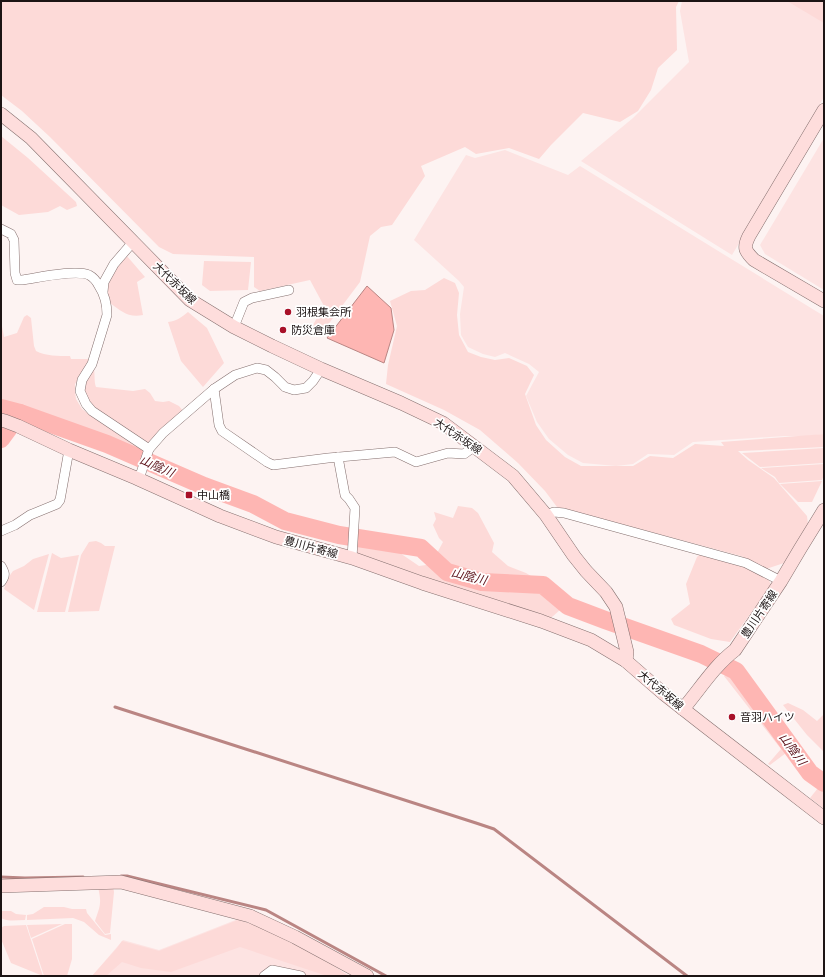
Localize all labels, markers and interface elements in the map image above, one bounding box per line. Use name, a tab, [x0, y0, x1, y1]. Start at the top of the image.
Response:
street label: 大代赤坂線	[150, 259, 200, 307]
place label: 羽根集会所	[296, 305, 352, 319]
marker: 羽根集会所	[283, 307, 293, 317]
place label: 防災倉庫	[291, 323, 335, 337]
marker: 防災倉庫	[278, 325, 288, 335]
street label: 大代赤坂線	[431, 415, 485, 457]
water label: 山陰川	[137, 452, 178, 481]
place label: 中山橋	[197, 488, 230, 502]
marker: 中山橋	[184, 490, 194, 500]
street label: 豊川片寄線	[283, 533, 339, 561]
water label: 山陰川	[450, 564, 490, 588]
street label: 豊川片寄線	[738, 587, 780, 641]
street label: 大代赤坂線	[635, 667, 687, 713]
place label: 音羽ハイツ	[740, 710, 795, 724]
marker: 音羽ハイツ	[727, 712, 737, 722]
water label: 山陰川	[776, 730, 811, 770]

